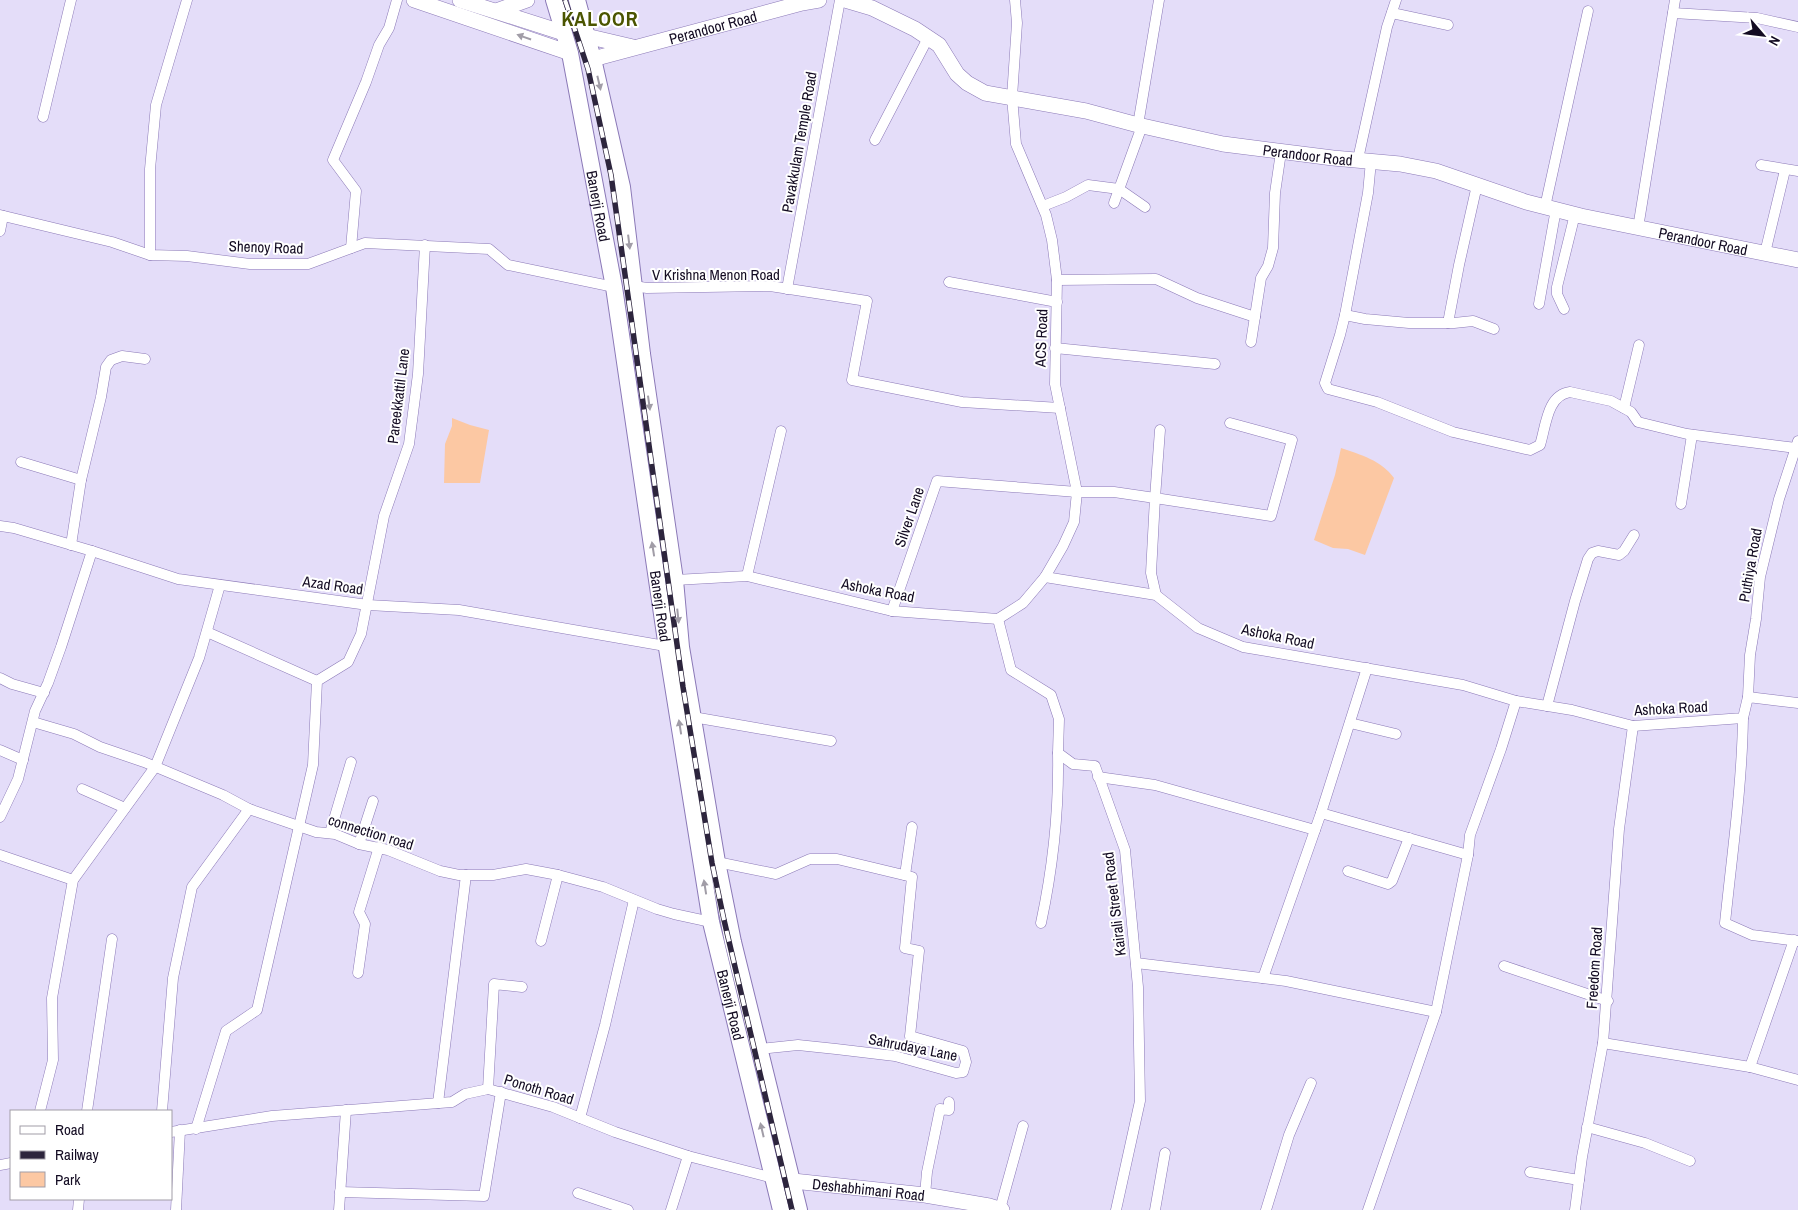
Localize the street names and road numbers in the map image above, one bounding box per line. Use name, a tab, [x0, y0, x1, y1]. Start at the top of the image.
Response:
street label: Perandoor Road	[666, 5, 759, 49]
street label: Pavakkulam Temple Road	[776, 70, 822, 214]
street label: Perandoor Road	[1262, 139, 1354, 170]
street label: Banerji Road	[582, 169, 616, 243]
street label: Perandoor Road	[1657, 222, 1750, 260]
street label: Shenoy Road	[228, 235, 304, 259]
street label: V Krishna Menon Road	[652, 264, 780, 285]
street label: ACS Road	[1029, 309, 1053, 368]
street label: Pareekkattil Lane	[382, 347, 414, 445]
street label: Silver Lane	[889, 484, 929, 550]
street label: Puthiya Road	[1733, 526, 1767, 604]
street label: Banerji Road	[645, 569, 676, 643]
street label: Azad Road	[300, 570, 365, 600]
street label: Ashoka Road	[839, 572, 916, 607]
street label: Ashoka Road	[1239, 618, 1316, 654]
street label: Ashoka Road	[1633, 696, 1708, 720]
street label: connection road	[326, 809, 416, 855]
street label: Kairali Street Road	[1097, 851, 1131, 957]
street label: Freedom Road	[1581, 926, 1607, 1010]
street label: Banerji Road	[712, 967, 750, 1042]
street label: Sahrudaya Lane	[867, 1028, 959, 1066]
street label: Ponoth Road	[502, 1068, 576, 1110]
street label: Deshabhimani Road	[811, 1173, 926, 1205]

